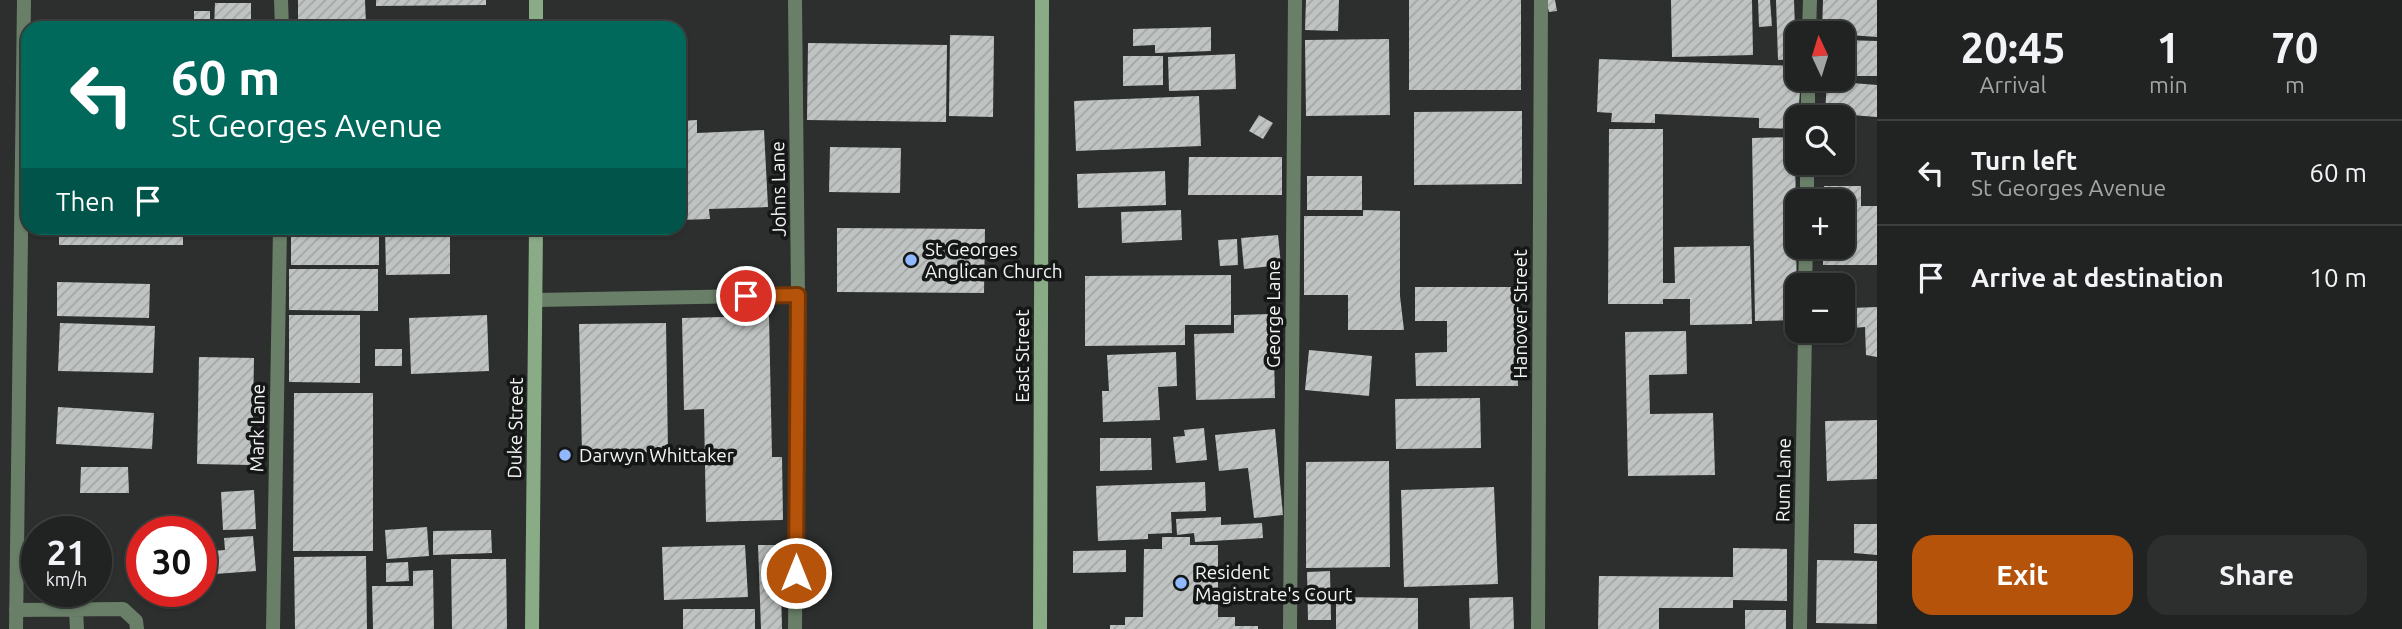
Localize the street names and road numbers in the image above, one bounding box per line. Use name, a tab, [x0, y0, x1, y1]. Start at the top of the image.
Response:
street label: Johns Lane	[766, 141, 790, 237]
street label: Hanover Street	[1509, 249, 1531, 379]
street label: George Lane	[1262, 260, 1284, 368]
street label: East Street	[1011, 309, 1033, 403]
street label: Duke Street	[503, 377, 527, 479]
street label: Mark Lane	[245, 384, 269, 472]
street label: Rum Lane	[1771, 438, 1795, 522]

